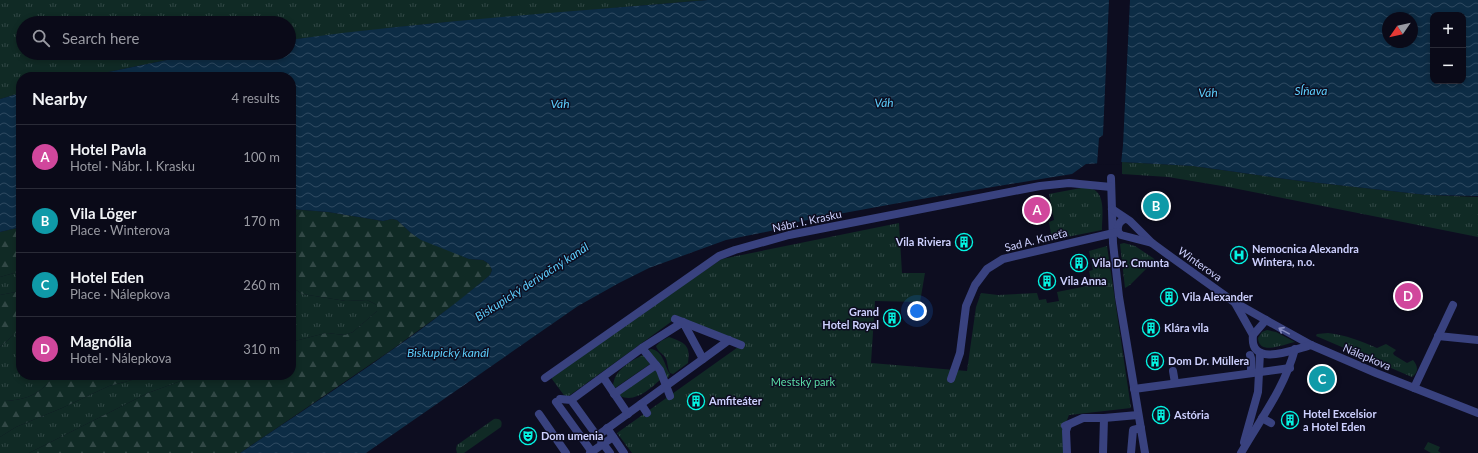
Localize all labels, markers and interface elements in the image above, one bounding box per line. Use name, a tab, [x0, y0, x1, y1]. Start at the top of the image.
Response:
north arrow	[1382, 12, 1418, 48]
map controls	[1430, 12, 1466, 84]
button: +	[1430, 12, 1466, 48]
search box	[16, 16, 296, 60]
icon: search	[30, 27, 52, 49]
text: Search here	[62, 29, 139, 47]
button: −	[1430, 48, 1466, 84]
water label: Sĺňava	[1295, 83, 1327, 98]
water label: Váh	[1198, 85, 1218, 100]
text: Nearby	[32, 88, 87, 109]
text: 4 results	[232, 90, 280, 106]
water label: Váh	[874, 95, 894, 110]
water label: Váh	[550, 96, 570, 111]
text: Hotel Pavla	[70, 140, 146, 158]
text: A	[40, 149, 50, 165]
text: 100 m	[243, 149, 280, 165]
text: Hotel · Nábr. I. Krasku	[70, 158, 195, 174]
pin: B	[1143, 191, 1169, 221]
pin: A	[1024, 195, 1050, 225]
text: Vila Löger	[70, 204, 137, 222]
street label: Nábr. I. Krasku	[771, 207, 843, 234]
text: B	[41, 213, 49, 229]
text: 170 m	[243, 213, 280, 229]
text: Place · Winterova	[70, 222, 170, 238]
street label: Sad A. Kmeťa	[1003, 225, 1069, 254]
building icon: Vila Riviera	[954, 232, 974, 252]
place label: Vila Riviera	[895, 235, 951, 248]
water label: Biskupický derivačný kanál	[472, 239, 592, 324]
place label: Nemocnica Alexandra Wintera, n.o.	[1252, 242, 1359, 268]
street label: Winterova	[1176, 244, 1225, 283]
hospital icon: Nemocnica Alexandra Wintera, n.o.	[1229, 245, 1249, 265]
building icon: Vila Dr. Cmunta	[1069, 253, 1089, 273]
place label: Vila Dr. Cmunta	[1091, 256, 1169, 269]
text: Hotel Eden	[70, 268, 144, 286]
building icon: Vila Anna	[1037, 271, 1057, 291]
place label: Vila Anna	[1059, 274, 1107, 287]
text: C	[41, 277, 49, 293]
text: 260 m	[243, 277, 280, 293]
pin: D	[1395, 281, 1421, 311]
text: Place · Nálepkova	[70, 286, 170, 302]
building icon: Vila Alexander	[1159, 287, 1179, 307]
place label: Vila Alexander	[1181, 290, 1254, 303]
your location	[907, 301, 927, 321]
place label: Grand Hotel Royal	[822, 305, 879, 331]
building icon: Grand Hotel Royal	[882, 308, 902, 328]
building icon: Klára vila	[1141, 318, 1161, 338]
place label: Klára vila	[1164, 321, 1209, 334]
one-way arrow	[1279, 326, 1291, 334]
text: Magnólia	[70, 332, 132, 350]
text: D	[40, 341, 50, 357]
text: 310 m	[243, 341, 280, 357]
street label: Nálepkova	[1341, 341, 1393, 372]
water label: Biskupický kanál	[407, 345, 489, 360]
text: Hotel · Nálepkova	[70, 350, 171, 366]
building icon: Dom Dr. Müllera	[1145, 351, 1165, 371]
place label: Dom Dr. Müllera	[1168, 354, 1249, 367]
pin: C	[1309, 364, 1335, 394]
park label: Mestský park	[771, 375, 836, 388]
building icon: Amfiteáter	[686, 391, 706, 411]
place label: Amfiteáter	[708, 394, 763, 407]
building icon: Astória	[1151, 405, 1171, 425]
place label: Hotel Excelsior a Hotel Eden	[1303, 407, 1377, 433]
place label: Astória	[1173, 408, 1209, 421]
building icon: Hotel Excelsior a Hotel Eden	[1280, 410, 1300, 430]
theatre icon: Dom umenia	[518, 426, 538, 446]
place label: Dom umenia	[541, 429, 603, 442]

